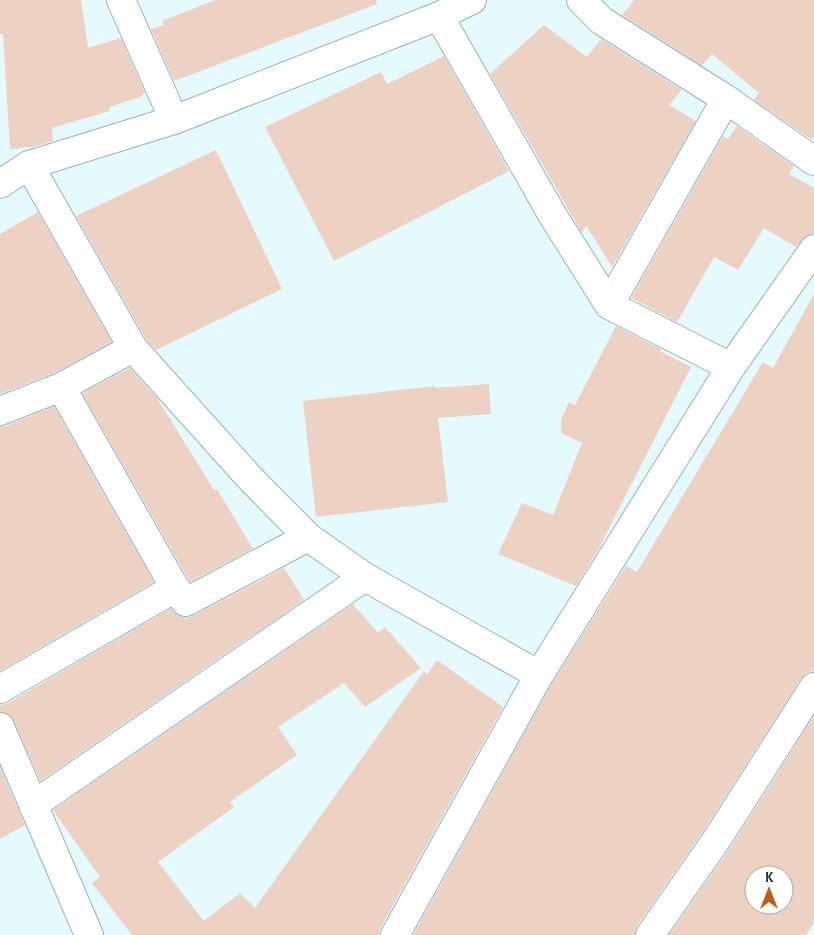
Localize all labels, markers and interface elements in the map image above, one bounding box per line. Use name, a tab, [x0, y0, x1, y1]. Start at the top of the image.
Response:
north arrow	[744, 865, 794, 915]
text: K	[765, 871, 774, 885]

